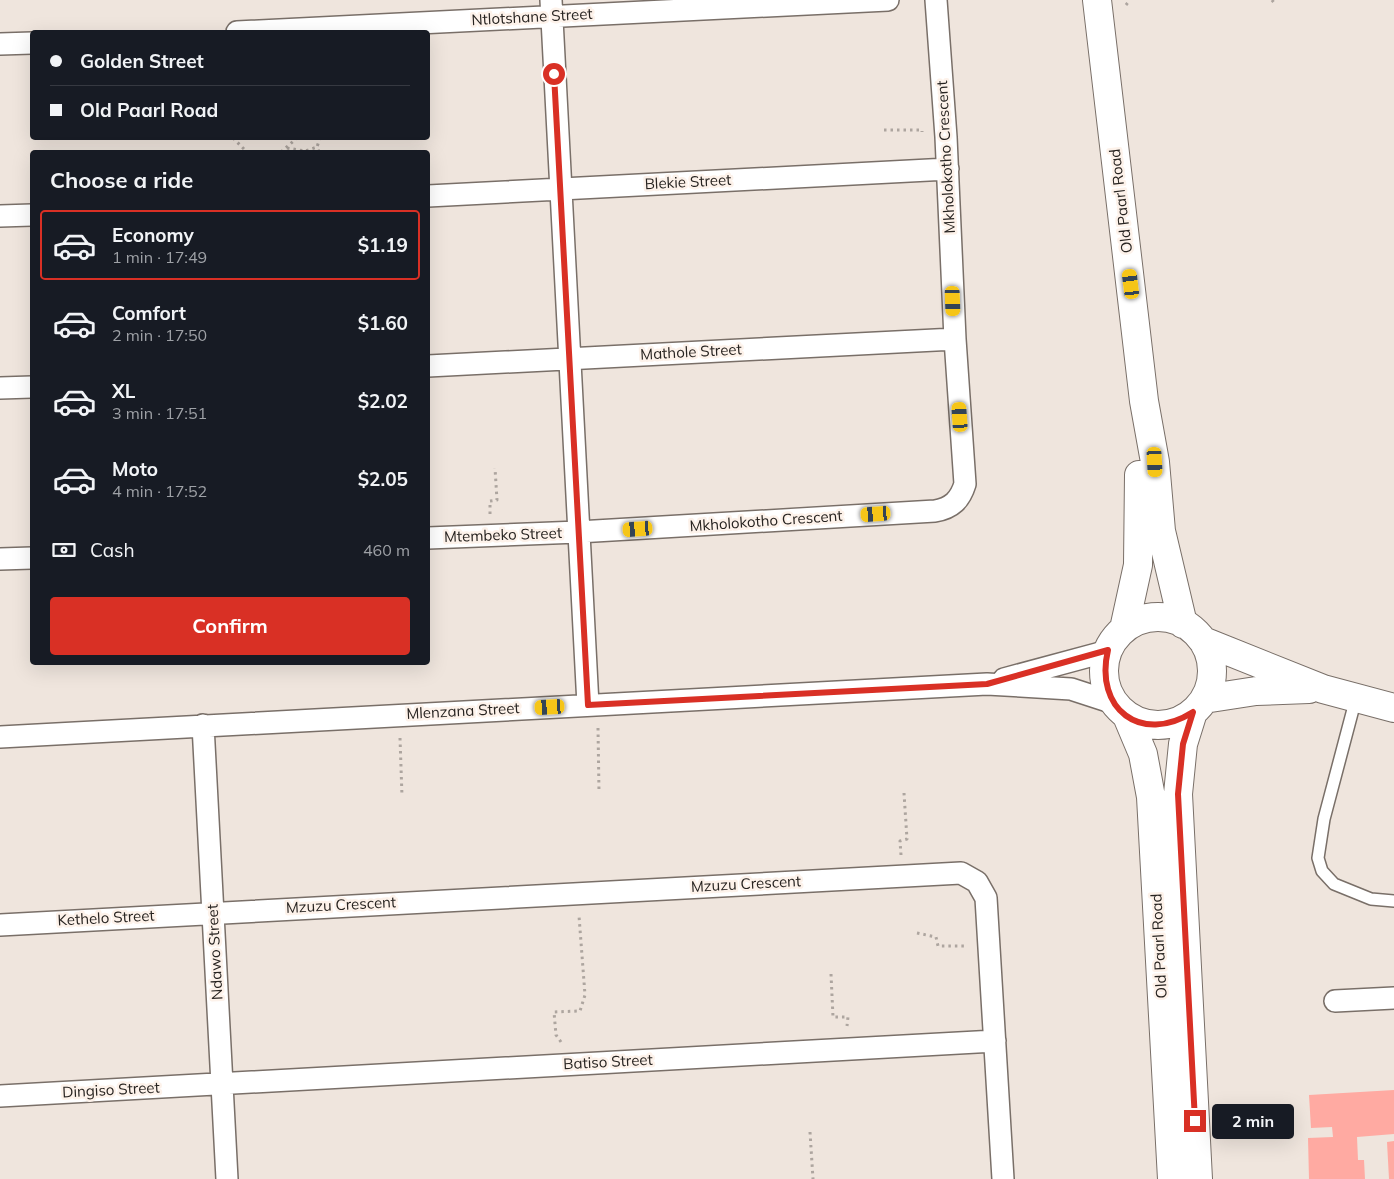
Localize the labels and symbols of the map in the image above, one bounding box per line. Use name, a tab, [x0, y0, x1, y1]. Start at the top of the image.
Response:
street label: Ntlotshane Street	[471, 4, 593, 29]
route start	[543, 63, 565, 85]
street label: Mkholokotho Crescent	[932, 80, 959, 234]
street label: Old Paarl Road	[1105, 148, 1136, 254]
street label: Blekie Street	[644, 170, 732, 193]
car	[1121, 268, 1140, 300]
car	[944, 286, 961, 316]
street label: Mathole Street	[640, 339, 742, 364]
car	[951, 402, 968, 432]
car	[1146, 447, 1163, 477]
car	[860, 505, 891, 523]
street label: Mkholokotho Crescent	[689, 506, 843, 535]
car	[622, 520, 653, 538]
street label: Mtembeko Street	[444, 523, 562, 546]
street label: Mlenzana Street	[406, 698, 520, 723]
car	[534, 699, 565, 715]
street label: Mzuzu Crescent	[690, 871, 802, 896]
street label: Mzuzu Crescent	[285, 892, 397, 917]
street label: Old Paarl Road	[1146, 893, 1171, 999]
street label: Ndawo Street	[203, 904, 227, 1000]
street label: Kethelo Street	[57, 905, 155, 930]
street label: Batiso Street	[563, 1050, 653, 1073]
street label: Dingiso Street	[62, 1077, 160, 1102]
callout: 2 min	[1212, 1104, 1295, 1138]
route end	[1184, 1110, 1206, 1132]

